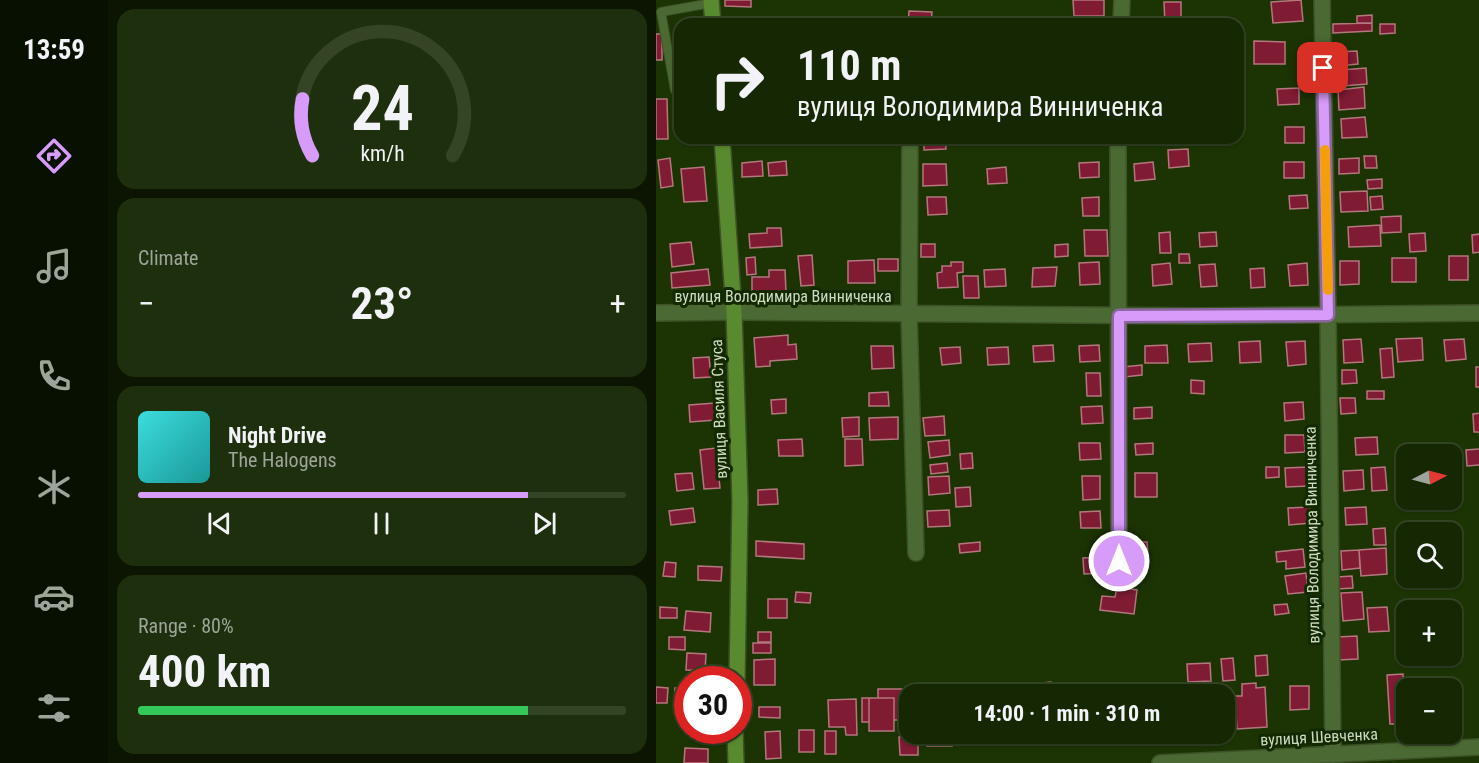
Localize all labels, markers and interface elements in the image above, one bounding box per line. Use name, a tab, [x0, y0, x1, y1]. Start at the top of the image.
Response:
text: 13:59	[23, 34, 85, 66]
text: 110 m	[797, 41, 902, 90]
icon: right	[698, 42, 776, 120]
pin	[1297, 42, 1348, 93]
icon: arrive	[1306, 51, 1339, 84]
text: 24	[350, 72, 414, 145]
text: вулиця Володимира Винниченка	[797, 91, 1164, 123]
icon: directions	[33, 135, 75, 177]
text: km/h	[360, 141, 404, 166]
icon: music	[33, 245, 75, 287]
text: Climate	[138, 246, 198, 270]
text: 23°	[351, 277, 414, 330]
text: −	[138, 284, 155, 323]
text: +	[610, 284, 626, 323]
street label: вулиця Володимира Винниченка	[674, 287, 892, 306]
street label: вулиця Василя Стуса	[707, 339, 731, 479]
icon: phone	[33, 355, 75, 397]
text: Night Drive	[228, 423, 326, 448]
street label: вулиця Володимира Винниченка	[1301, 426, 1323, 644]
north arrow	[1396, 444, 1462, 510]
map controls	[1396, 444, 1462, 744]
text: The Halogens	[228, 448, 337, 472]
icon: climate	[33, 466, 75, 508]
icon: previous	[203, 507, 236, 540]
icon: pause	[365, 507, 398, 540]
icon: next	[528, 507, 561, 540]
button: search	[1396, 522, 1462, 588]
position arrow	[1087, 529, 1151, 593]
icon: car	[33, 576, 75, 618]
button: +	[1396, 600, 1462, 666]
text: Range · 80%	[138, 614, 234, 638]
text: 400 km	[138, 645, 271, 698]
speed limit sign: 30	[674, 666, 752, 744]
button: −	[1396, 678, 1462, 744]
icon: filters	[33, 687, 75, 729]
text: 14:00 · 1 min · 310 m	[974, 701, 1160, 726]
street label: вулиця Шевченка	[1260, 724, 1378, 750]

